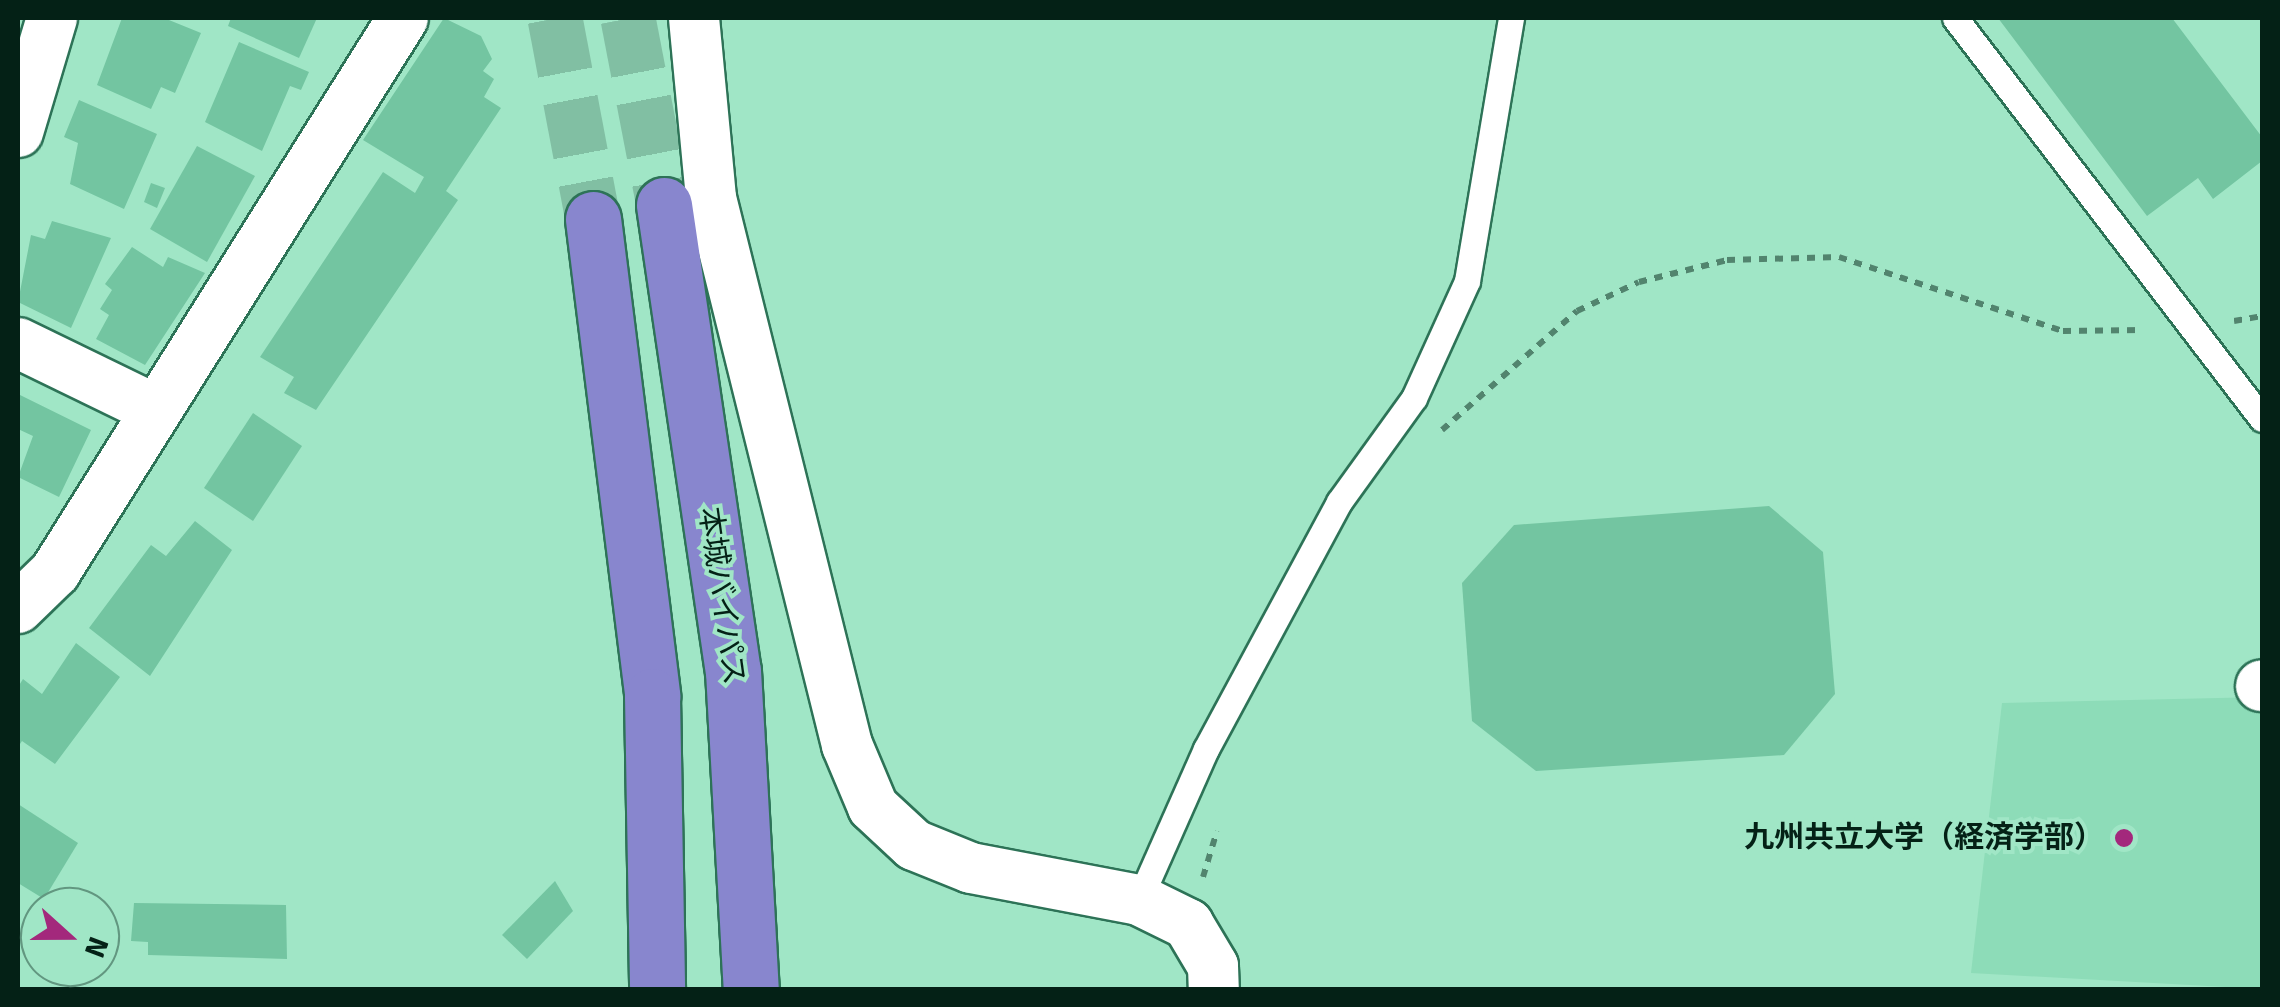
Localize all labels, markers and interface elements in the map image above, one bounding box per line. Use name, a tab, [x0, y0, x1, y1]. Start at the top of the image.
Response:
street label: 本城バイパス	[691, 504, 751, 688]
place label: 九州共立大学（経済学部）	[1744, 820, 2104, 856]
marker: 九州共立大学（経済学部）	[2113, 827, 2135, 849]
north arrow	[20, 887, 120, 987]
text: N	[77, 932, 116, 962]

